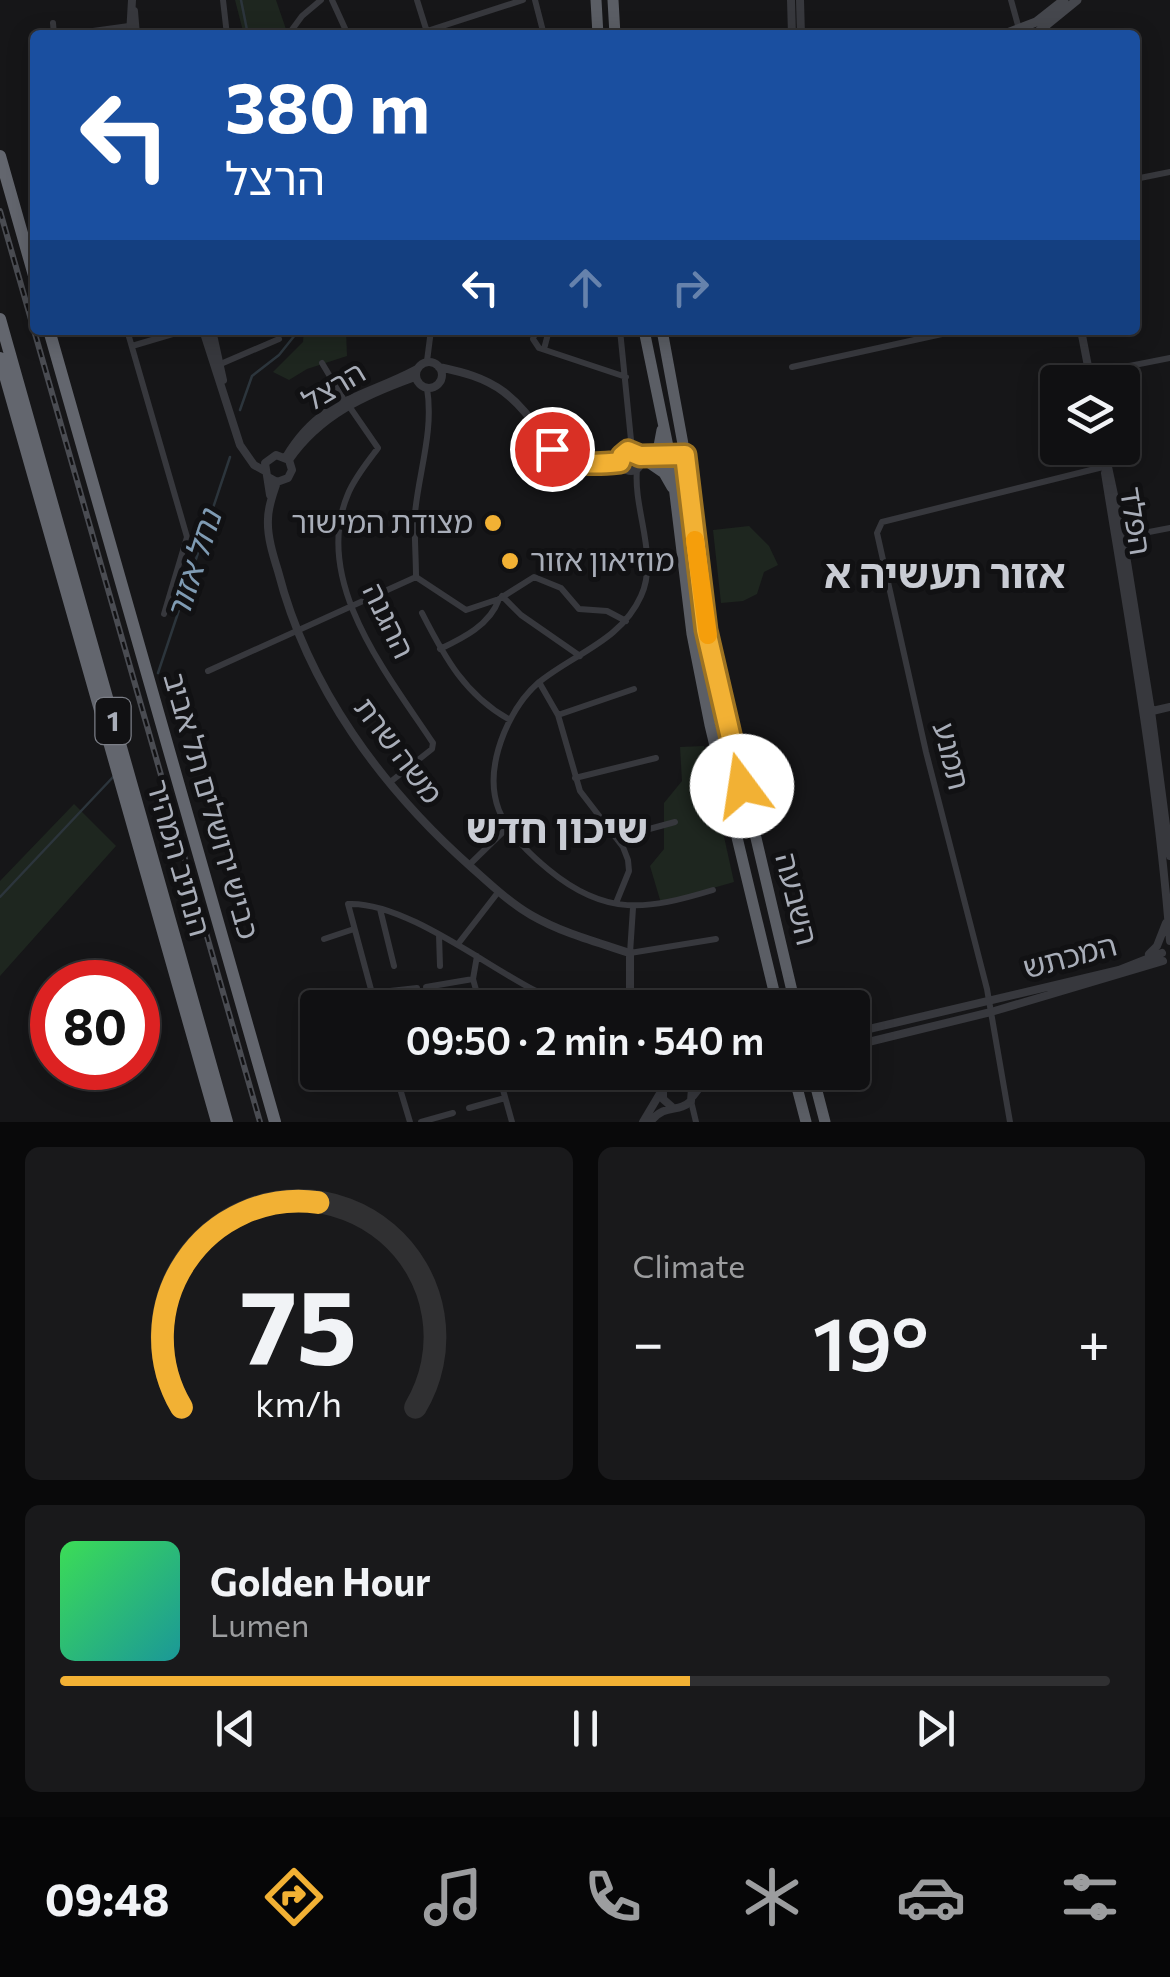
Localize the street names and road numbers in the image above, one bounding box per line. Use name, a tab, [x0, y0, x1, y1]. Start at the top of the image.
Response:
street label: הרצל	[295, 352, 371, 418]
street label: הפלד	[1114, 484, 1161, 557]
street label: ההגנה	[356, 576, 424, 664]
street label: כביש ירושלים תל אביב	[158, 668, 269, 943]
street label: משה שרת	[348, 689, 452, 810]
road number: 1	[96, 698, 130, 744]
street label: תמנע	[927, 718, 980, 793]
street label: הנתיב המהיר	[140, 775, 220, 940]
street label: השבעה	[769, 848, 828, 948]
street label: המכתש	[1019, 924, 1120, 985]

